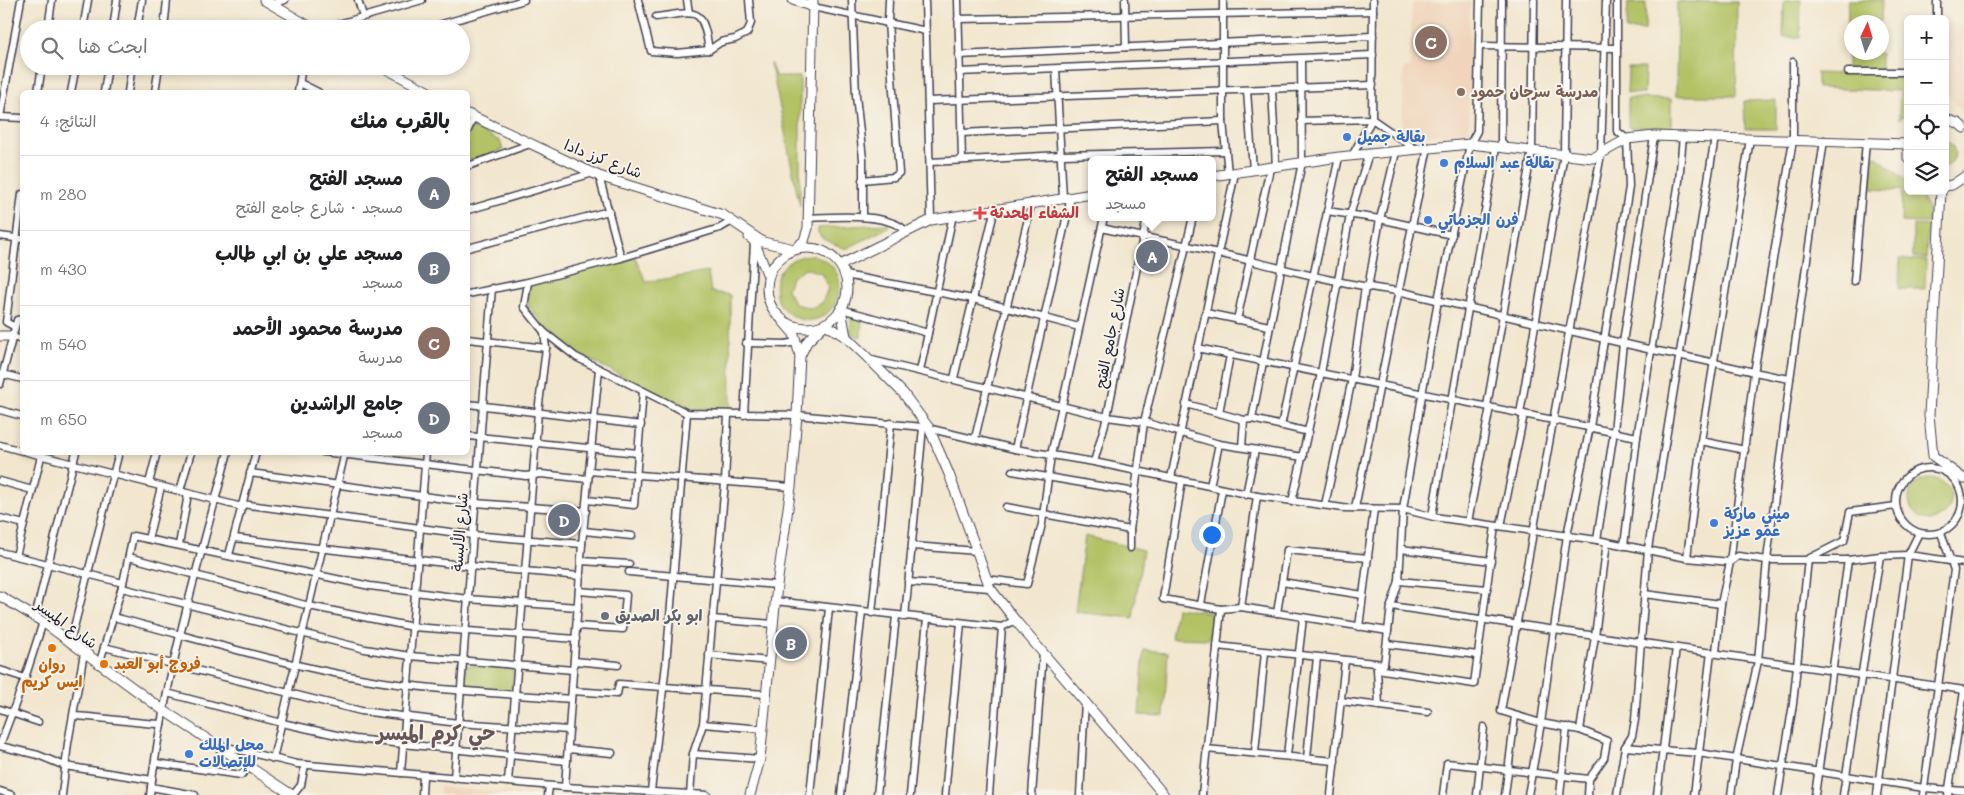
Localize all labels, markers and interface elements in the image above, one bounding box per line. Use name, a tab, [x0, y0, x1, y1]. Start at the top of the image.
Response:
north arrow	[1844, 15, 1889, 60]
map controls	[1904, 15, 1949, 195]
button: +	[1904, 15, 1949, 60]
search box	[20, 20, 470, 75]
pin: C	[1415, 23, 1447, 61]
text: ابحث هنا	[78, 33, 148, 58]
icon: search	[38, 34, 66, 62]
button: −	[1904, 60, 1949, 105]
place label: مدرسة سرحان حمود	[1471, 81, 1598, 102]
marker: مدرسة سرحان حمود	[1455, 86, 1467, 98]
button: locate	[1904, 105, 1949, 150]
text: بالقرب منك	[350, 106, 450, 133]
text: النتائج: 4	[40, 110, 96, 131]
place label: بقالة جميل	[1357, 126, 1425, 146]
marker: بقالة جميل	[1341, 131, 1353, 143]
street label: شارع كرز دادا	[561, 134, 645, 183]
button: layers	[1904, 150, 1949, 195]
place label: بقالة عبد السلام	[1454, 152, 1554, 174]
popup	[1088, 156, 1216, 221]
marker: بقالة عبد السلام	[1438, 157, 1450, 169]
text: مسجد الفتح	[1105, 161, 1199, 186]
text: مسجد الفتح	[309, 165, 403, 190]
text: 280 m	[40, 183, 86, 204]
text: A	[428, 183, 440, 204]
text: مسجد	[1105, 192, 1146, 213]
text: مسجد · شارع جامع الفتح	[236, 196, 403, 217]
place label: الشفاء المحدثة	[990, 202, 1079, 222]
marker: الشفاء المحدثة	[974, 207, 986, 219]
place label: فرن الجزماتي	[1438, 209, 1519, 234]
marker: فرن الجزماتي	[1422, 214, 1434, 226]
pin: A	[1136, 237, 1168, 275]
text: مسجد علي بن ابي طالب	[215, 240, 403, 265]
text: 430 m	[40, 258, 87, 279]
text: B	[429, 258, 439, 279]
text: مسجد	[362, 271, 403, 292]
street label: شارع جامع الفتح	[1089, 286, 1131, 390]
text: مدرسة محمود الأحمد	[233, 315, 403, 340]
text: 540 m	[40, 333, 86, 354]
text: C	[428, 333, 440, 354]
text: مدرسة	[358, 346, 403, 367]
text: جامع الراشدين	[290, 390, 403, 415]
text: 650 m	[40, 408, 87, 429]
text: D	[428, 408, 440, 429]
text: مسجد	[362, 421, 403, 442]
street label: شارع الألبسة	[446, 492, 473, 572]
pin: D	[548, 501, 580, 539]
place label: ميني ماركة عمو عزيز	[1722, 503, 1790, 541]
marker: ميني ماركة عمو عزيز	[1708, 517, 1720, 529]
your location	[1199, 522, 1225, 548]
street label: شارع الميسر	[29, 593, 102, 653]
place label: ابو بكر الصديق	[615, 605, 702, 626]
marker: ابو بكر الصديق	[599, 610, 611, 622]
pin: B	[775, 624, 807, 662]
marker: روان ايس كريم	[46, 642, 58, 654]
place label: فروج أبو العبد	[114, 653, 201, 674]
place label: روان ايس كريم	[22, 654, 83, 693]
marker: فروج أبو العبد	[98, 658, 110, 670]
district label: حي كرم الميسر	[375, 719, 495, 751]
place label: محل الملك للإتصالات	[199, 734, 264, 772]
marker: محل الملك للإتصالات	[183, 748, 195, 760]

